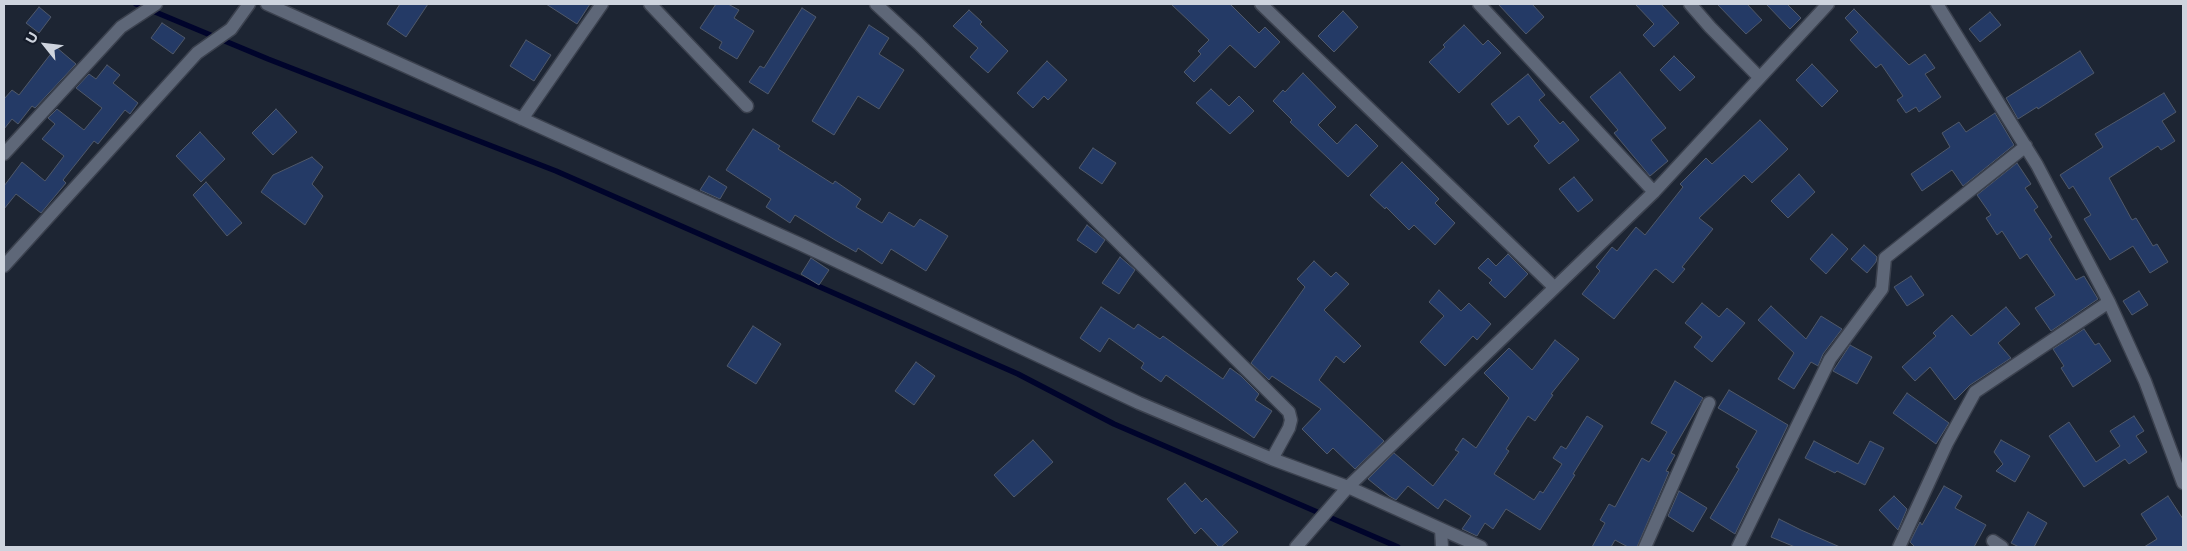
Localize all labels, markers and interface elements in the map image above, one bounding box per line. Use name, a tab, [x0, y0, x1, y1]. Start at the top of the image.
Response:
north arrow	[20, 20, 70, 70]
text: U	[21, 29, 42, 47]

